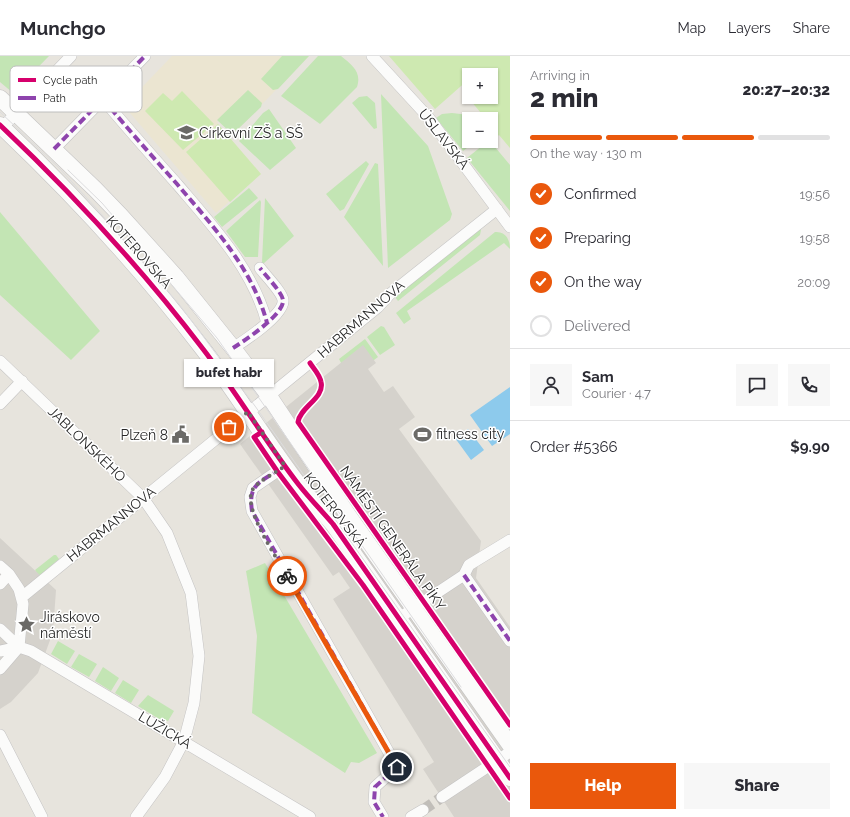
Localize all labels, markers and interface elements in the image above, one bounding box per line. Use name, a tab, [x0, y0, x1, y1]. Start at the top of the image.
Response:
text: Munchgo	[20, 17, 105, 39]
text: Map	[678, 20, 706, 36]
text: Layers	[728, 20, 771, 36]
text: Share	[793, 20, 830, 36]
legend	[10, 66, 142, 112]
map controls	[462, 68, 498, 148]
button: +	[462, 68, 498, 104]
text: Arriving in	[530, 68, 590, 83]
text: Cycle path	[43, 74, 97, 87]
text: 20:27–20:32	[742, 81, 830, 99]
text: 2 min	[530, 83, 598, 113]
text: Path	[43, 92, 66, 105]
street label: ÚSLAVSKÁ	[416, 105, 474, 173]
button: −	[462, 112, 498, 148]
school or university icon: Církevní ZŠ a SŠ	[176, 123, 196, 143]
place label: Církevní ZŠ a SŠ	[199, 123, 303, 141]
text: On the way · 130 m	[530, 146, 642, 161]
icon: check	[530, 183, 552, 205]
text: Confirmed	[564, 185, 637, 203]
text: 19:56	[799, 187, 830, 202]
street label: KOTEROVSKÁ	[103, 212, 176, 292]
icon: check	[530, 227, 552, 249]
text: Preparing	[564, 229, 631, 247]
text: 19:58	[800, 231, 830, 246]
icon: check	[530, 271, 552, 293]
text: On the way	[564, 273, 642, 291]
text: 20:09	[797, 275, 830, 290]
street label: HABRMANNOVA	[314, 277, 408, 361]
text: Delivered	[564, 317, 631, 335]
callout: bufet habr	[184, 359, 274, 387]
button: person	[530, 364, 572, 406]
button: chat	[736, 364, 778, 406]
button: phone	[788, 364, 830, 406]
text: bufet habr	[196, 365, 262, 380]
text: Sam	[582, 368, 614, 386]
text: Courier · 4.7	[582, 386, 651, 401]
street label: JABLONSKÉHO	[45, 402, 130, 485]
pin	[212, 410, 246, 444]
icon: bag	[218, 416, 240, 438]
sports icon: fitness city	[413, 424, 433, 444]
public building icon: Plzeň 8	[171, 425, 191, 445]
place label: fitness city	[436, 426, 505, 442]
place label: Plzeň 8	[121, 427, 168, 443]
text: Order #5366	[530, 438, 618, 456]
text: $9.90	[790, 438, 830, 456]
street label: NÁMĚSTÍ GENERÁLA PÍKY	[337, 462, 450, 613]
street label: KOTEROVSKÁ	[301, 469, 370, 551]
street label: HABRMANNOVA	[63, 483, 159, 565]
courier	[267, 556, 307, 596]
icon: bike	[276, 565, 298, 587]
place label: Jiráskovo náměstí	[40, 609, 100, 641]
place icon: Jiráskovo náměstí	[17, 615, 37, 635]
street label: LUŽICKÁ	[136, 707, 195, 752]
pin	[380, 750, 414, 784]
icon: home	[386, 756, 408, 778]
button: Help	[530, 763, 676, 809]
button: Share	[684, 763, 830, 809]

